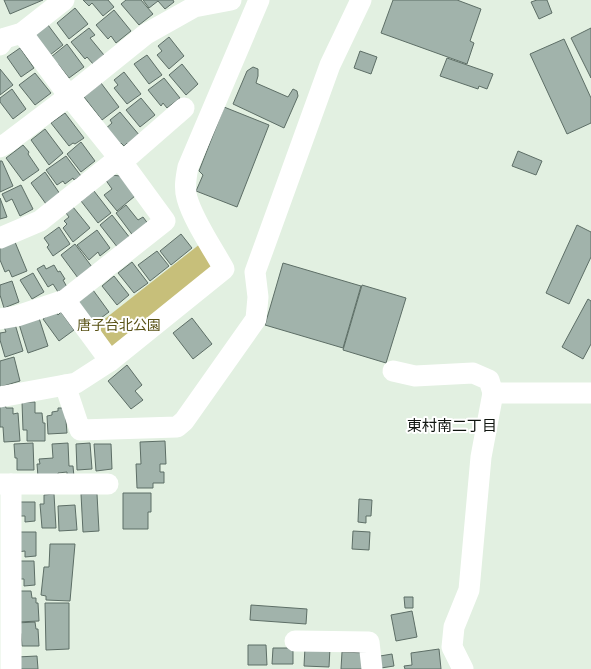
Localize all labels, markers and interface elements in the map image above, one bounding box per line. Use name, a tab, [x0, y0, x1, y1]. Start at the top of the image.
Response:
park label: 唐子台北公園	[77, 317, 161, 335]
district label: 東村南二丁目	[407, 417, 497, 437]

